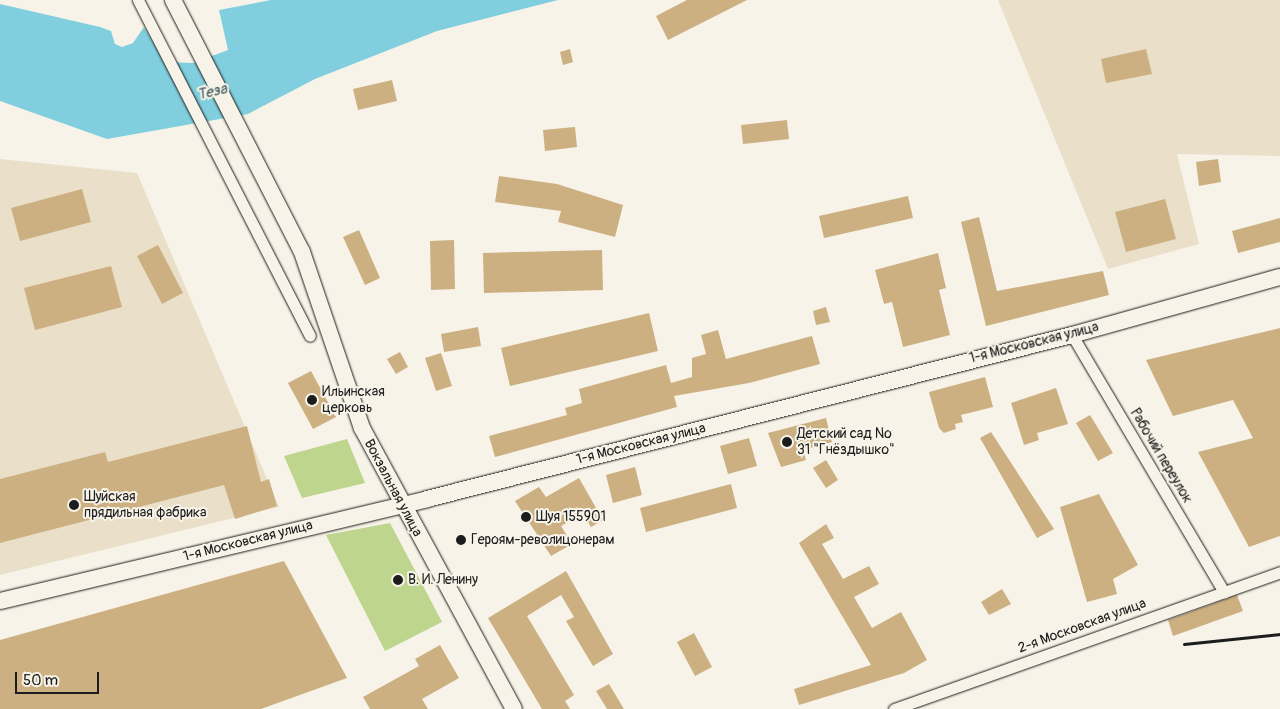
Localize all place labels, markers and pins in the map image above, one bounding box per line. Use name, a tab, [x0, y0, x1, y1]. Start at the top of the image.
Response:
place label: Ильинская церковь	[322, 384, 385, 417]
marker: Ильинская церковь	[306, 394, 318, 406]
place label: Детский сад № 31 "Гнёздышко"	[797, 426, 895, 458]
marker: Детский сад № 31 "Гнёздышко"	[781, 436, 793, 448]
place label: Шуйская прядильная фабрика	[84, 489, 206, 522]
marker: Шуйская прядильная фабрика	[68, 499, 80, 511]
place label: Шуя 155901	[536, 509, 606, 525]
marker: Шуя 155901	[520, 511, 532, 523]
place label: Героям-револицонерам	[471, 532, 615, 548]
marker: Героям-револицонерам	[455, 534, 467, 546]
place label: В. И. Ленину	[408, 572, 478, 588]
marker: В. И. Ленину	[392, 574, 404, 586]

